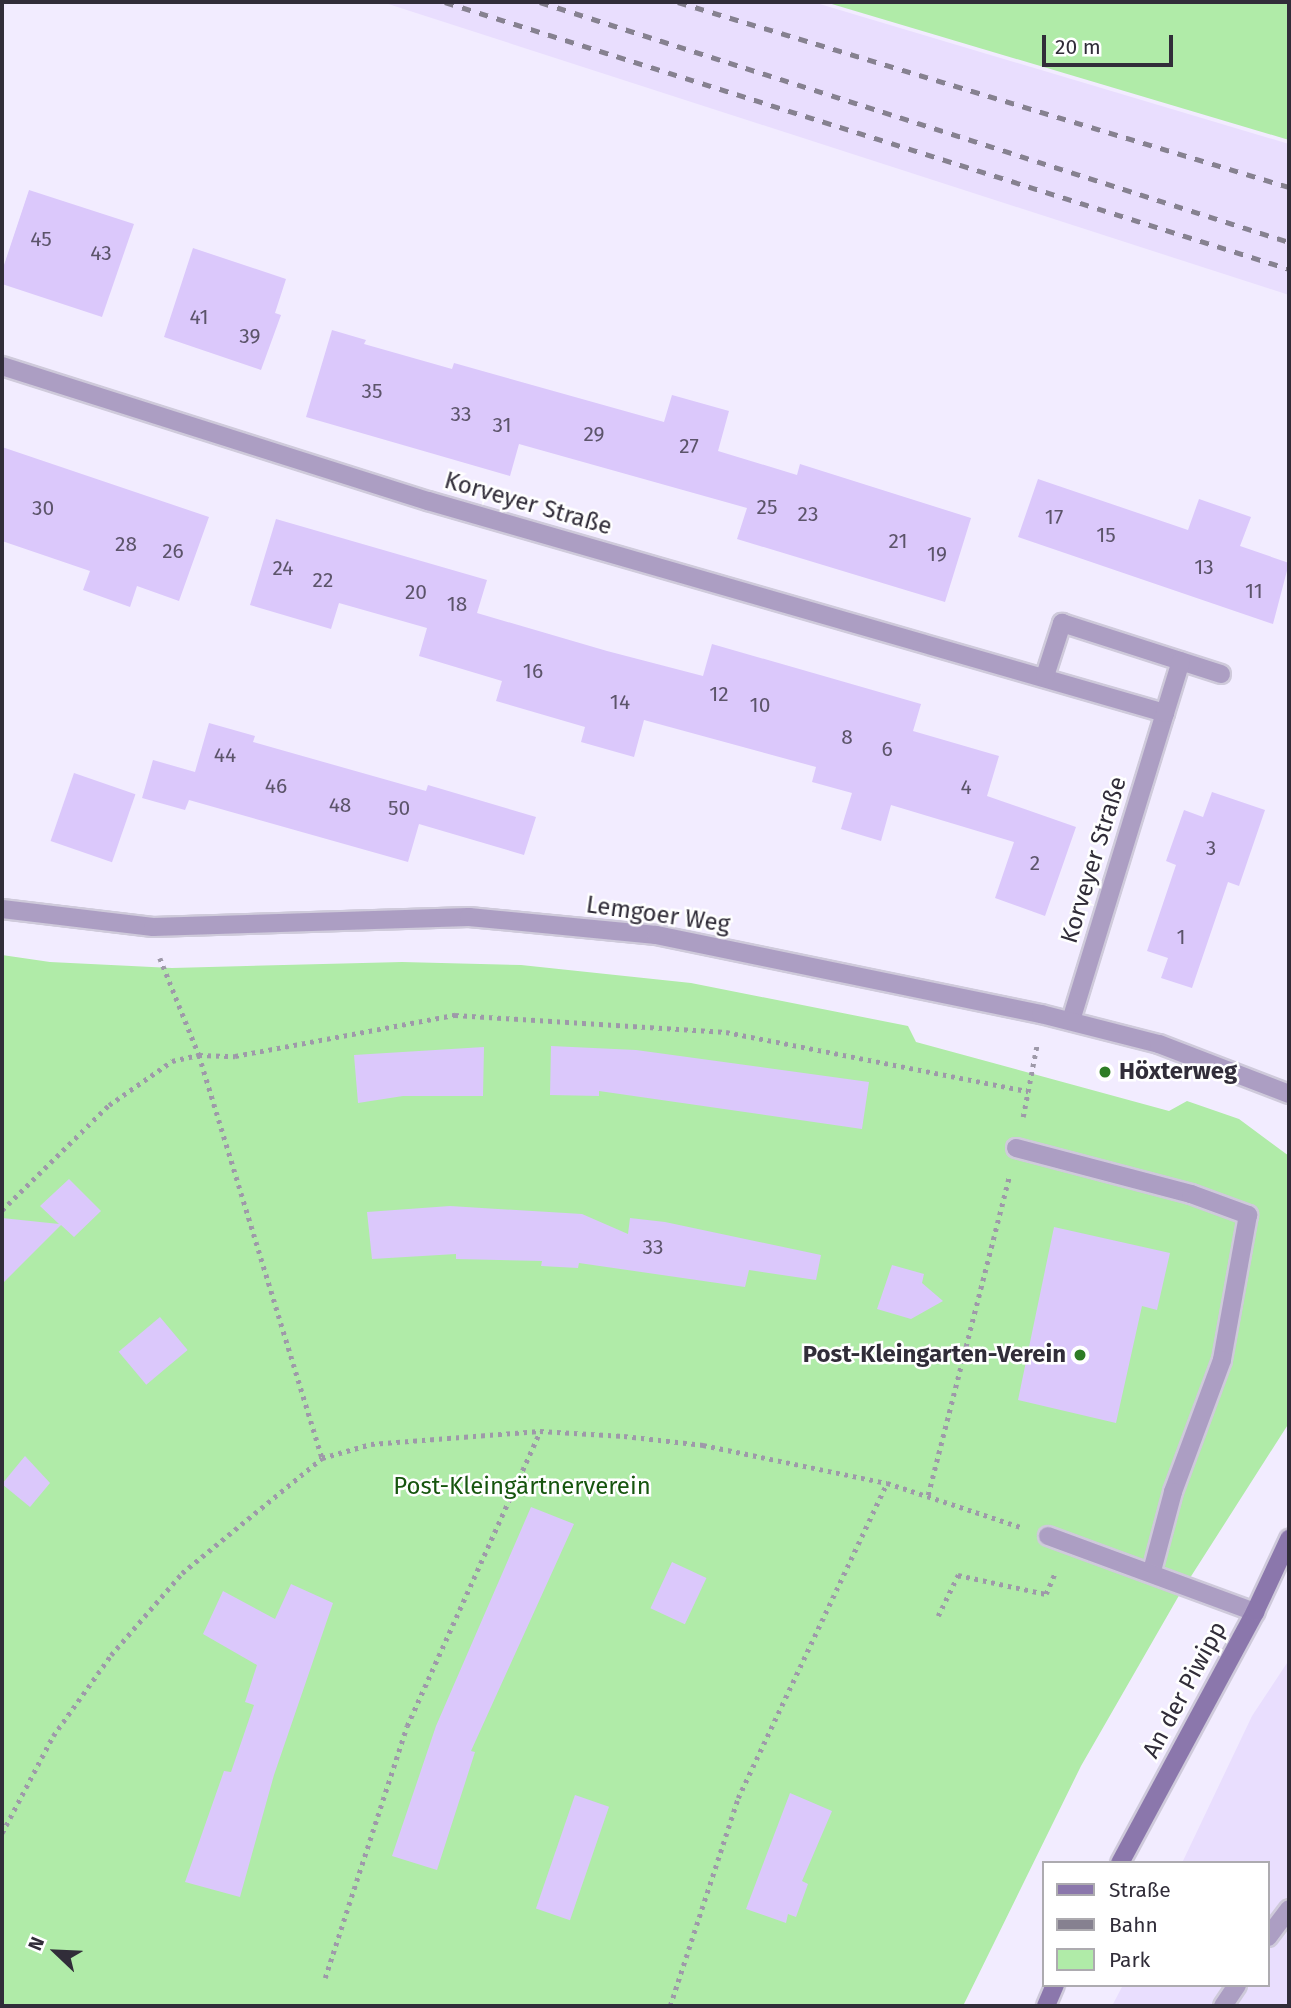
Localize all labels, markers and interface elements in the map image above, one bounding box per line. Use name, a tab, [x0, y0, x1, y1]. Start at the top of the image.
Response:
scale bar	[1046, 21, 1177, 65]
text: 20 m	[1055, 34, 1101, 60]
house number: 45	[30, 226, 52, 252]
house number: 43	[90, 240, 112, 266]
house number: 41	[189, 304, 209, 330]
house number: 39	[239, 323, 261, 349]
house number: 35	[362, 378, 382, 404]
house number: 33	[451, 401, 471, 427]
house number: 31	[492, 412, 512, 438]
house number: 29	[583, 421, 605, 447]
house number: 27	[679, 433, 699, 459]
street label: Korveyer Straße	[441, 466, 615, 542]
house number: 25	[757, 494, 777, 520]
house number: 30	[32, 495, 54, 521]
house number: 23	[798, 501, 818, 527]
house number: 17	[1045, 504, 1063, 530]
house number: 15	[1096, 522, 1116, 548]
house number: 21	[889, 528, 907, 554]
house number: 28	[115, 531, 137, 557]
house number: 26	[162, 538, 184, 564]
house number: 19	[927, 541, 947, 567]
house number: 13	[1194, 554, 1214, 580]
house number: 24	[273, 555, 293, 581]
house number: 22	[313, 567, 333, 593]
house number: 11	[1245, 578, 1263, 604]
house number: 20	[405, 579, 427, 605]
house number: 18	[447, 591, 467, 617]
house number: 16	[523, 658, 543, 684]
house number: 12	[709, 681, 729, 707]
house number: 14	[610, 689, 630, 715]
house number: 10	[750, 692, 770, 718]
house number: 8	[841, 724, 853, 750]
house number: 6	[881, 736, 893, 762]
house number: 44	[214, 742, 236, 768]
house number: 46	[265, 773, 287, 799]
street label: Korveyer Straße	[1055, 773, 1133, 947]
house number: 4	[960, 774, 972, 800]
house number: 48	[329, 792, 351, 818]
house number: 50	[388, 795, 410, 821]
house number: 3	[1206, 835, 1216, 861]
house number: 2	[1030, 850, 1040, 876]
street label: Lemgoer Weg	[584, 891, 732, 939]
house number: 1	[1176, 924, 1186, 950]
place label: Höxterweg	[1119, 1058, 1237, 1086]
marker: Höxterweg	[1097, 1064, 1113, 1080]
house number: 33	[643, 1234, 663, 1260]
place label: Post-Kleingarten-Verein	[803, 1341, 1066, 1369]
marker: Post-Kleingarten-Verein	[1072, 1347, 1088, 1363]
park label: Post-Kleingärtnerverein	[393, 1473, 651, 1501]
street label: An der Piwipp	[1137, 1617, 1233, 1763]
legend	[1042, 1861, 1270, 1987]
text: Straße	[1109, 1877, 1171, 1903]
text: Bahn	[1109, 1912, 1158, 1938]
north arrow	[21, 1917, 91, 1987]
text: N	[23, 1933, 49, 1954]
text: Park	[1109, 1947, 1150, 1973]

